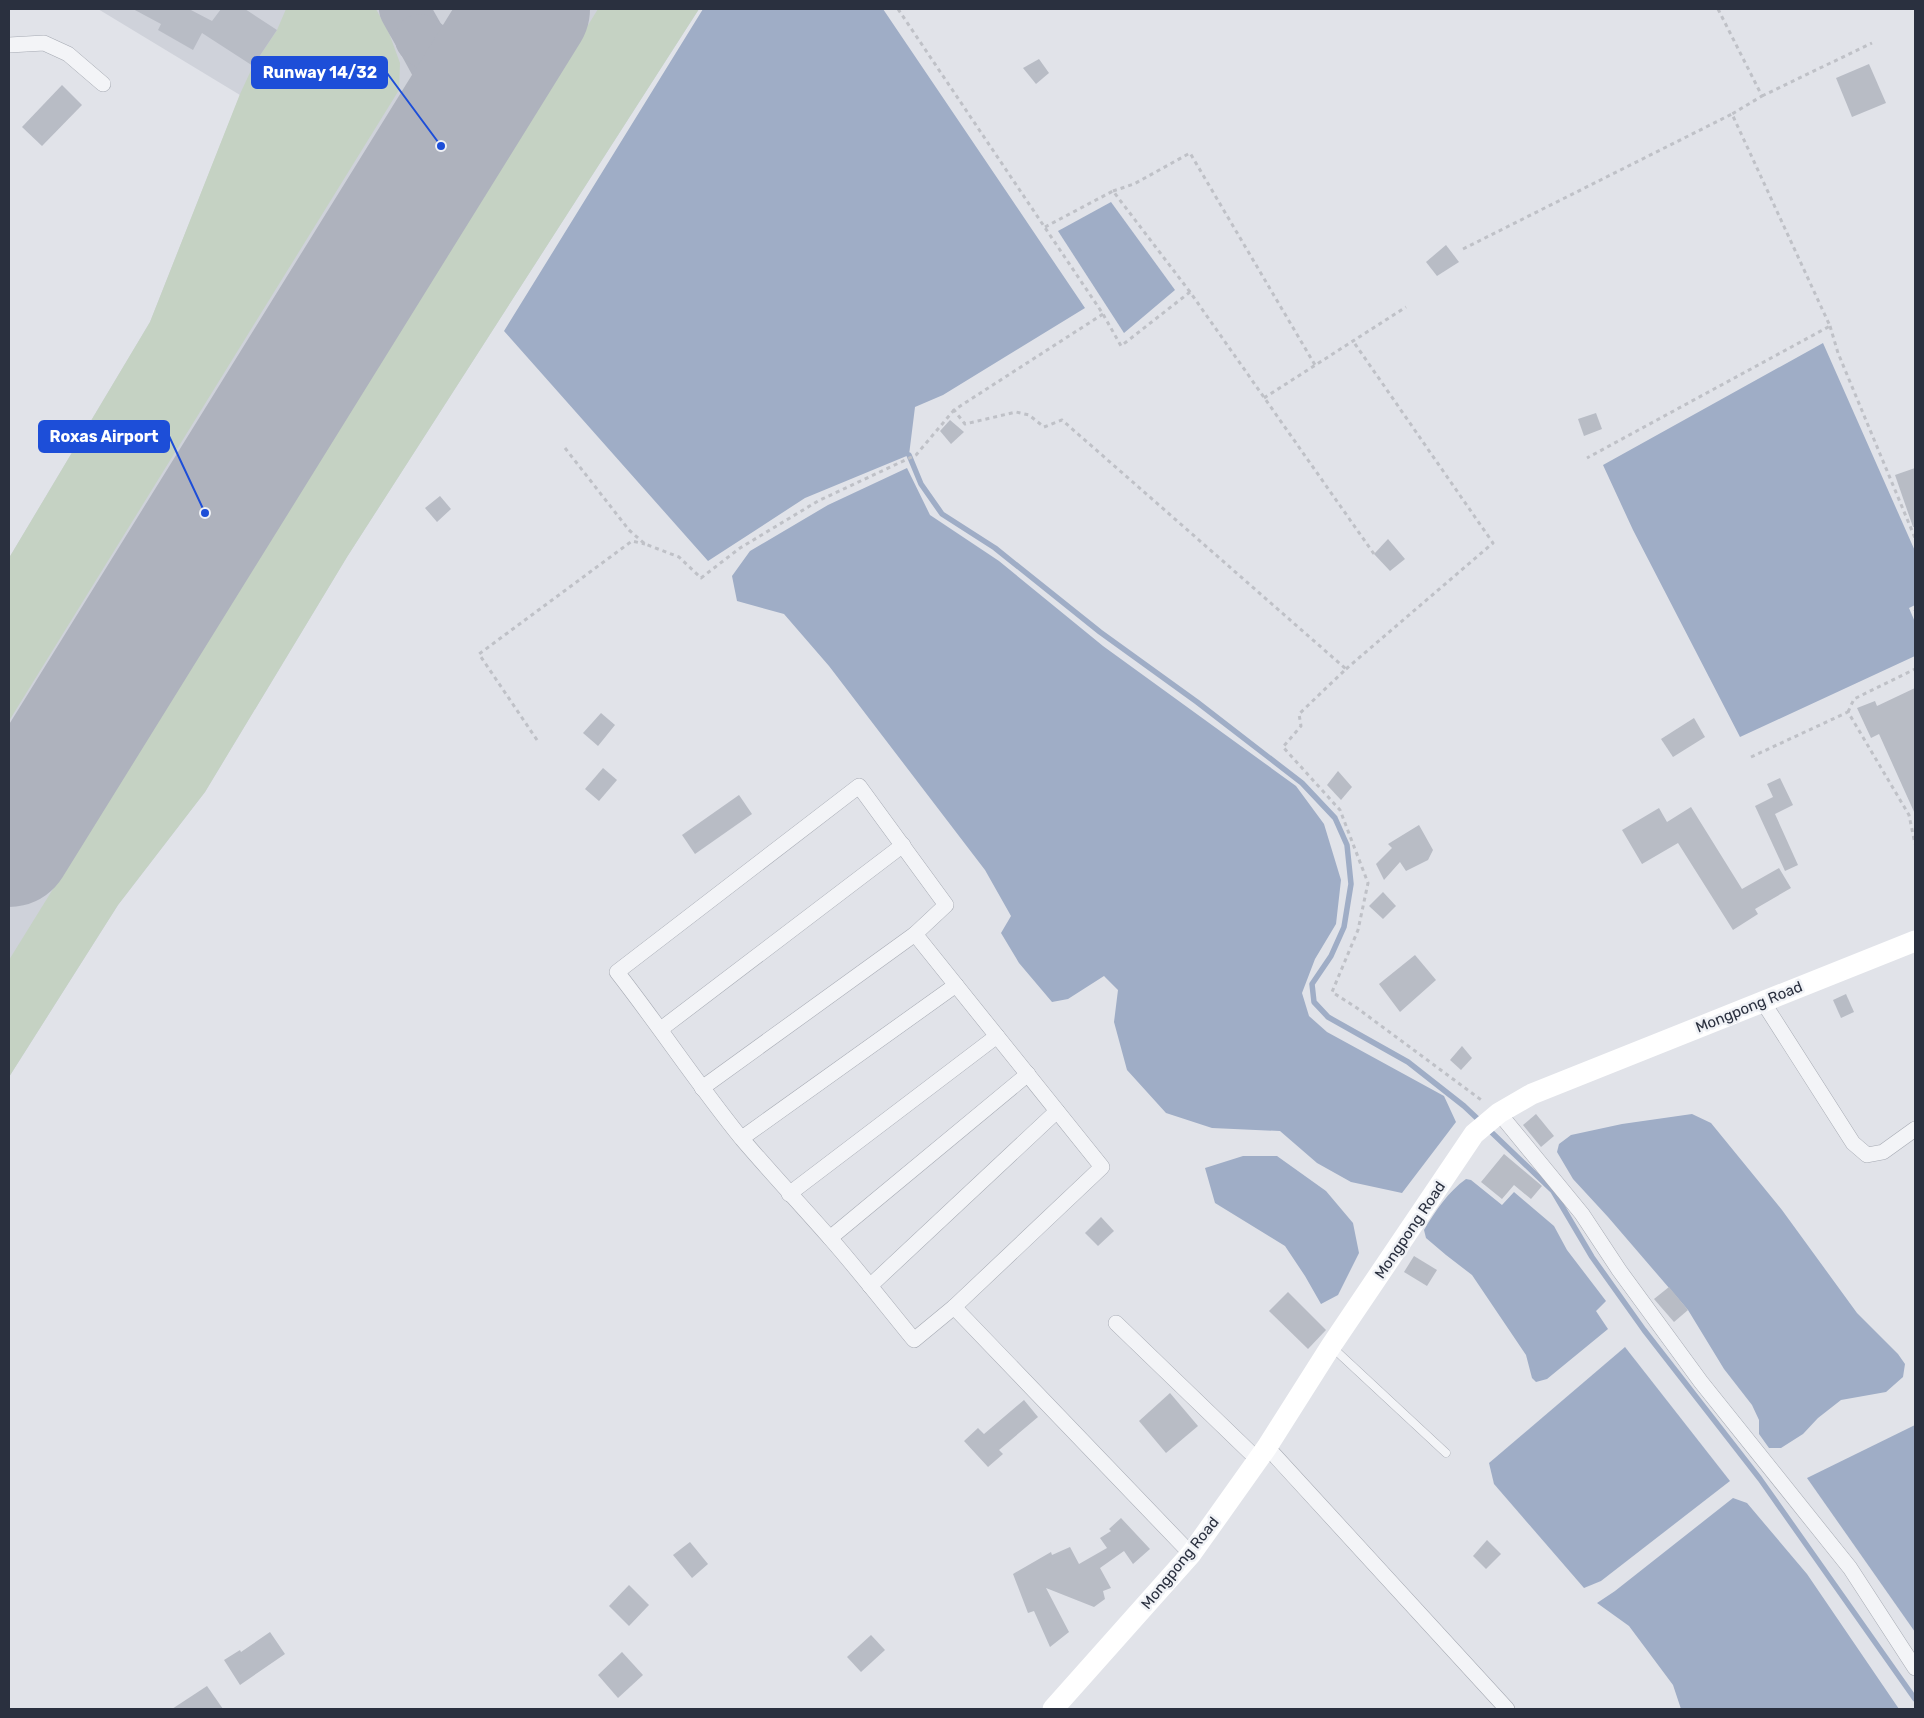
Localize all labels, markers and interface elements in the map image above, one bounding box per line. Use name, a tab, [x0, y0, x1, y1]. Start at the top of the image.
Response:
callout: Runway 14/32	[252, 57, 387, 88]
text: Runway 14/32	[263, 63, 377, 82]
callout: Roxas Airport	[39, 421, 169, 452]
text: Roxas Airport	[50, 427, 159, 446]
street label: Mongpong Road	[1693, 977, 1805, 1037]
street label: Mongpong Road	[1371, 1178, 1449, 1282]
street label: Mongpong Road	[1137, 1513, 1223, 1613]

